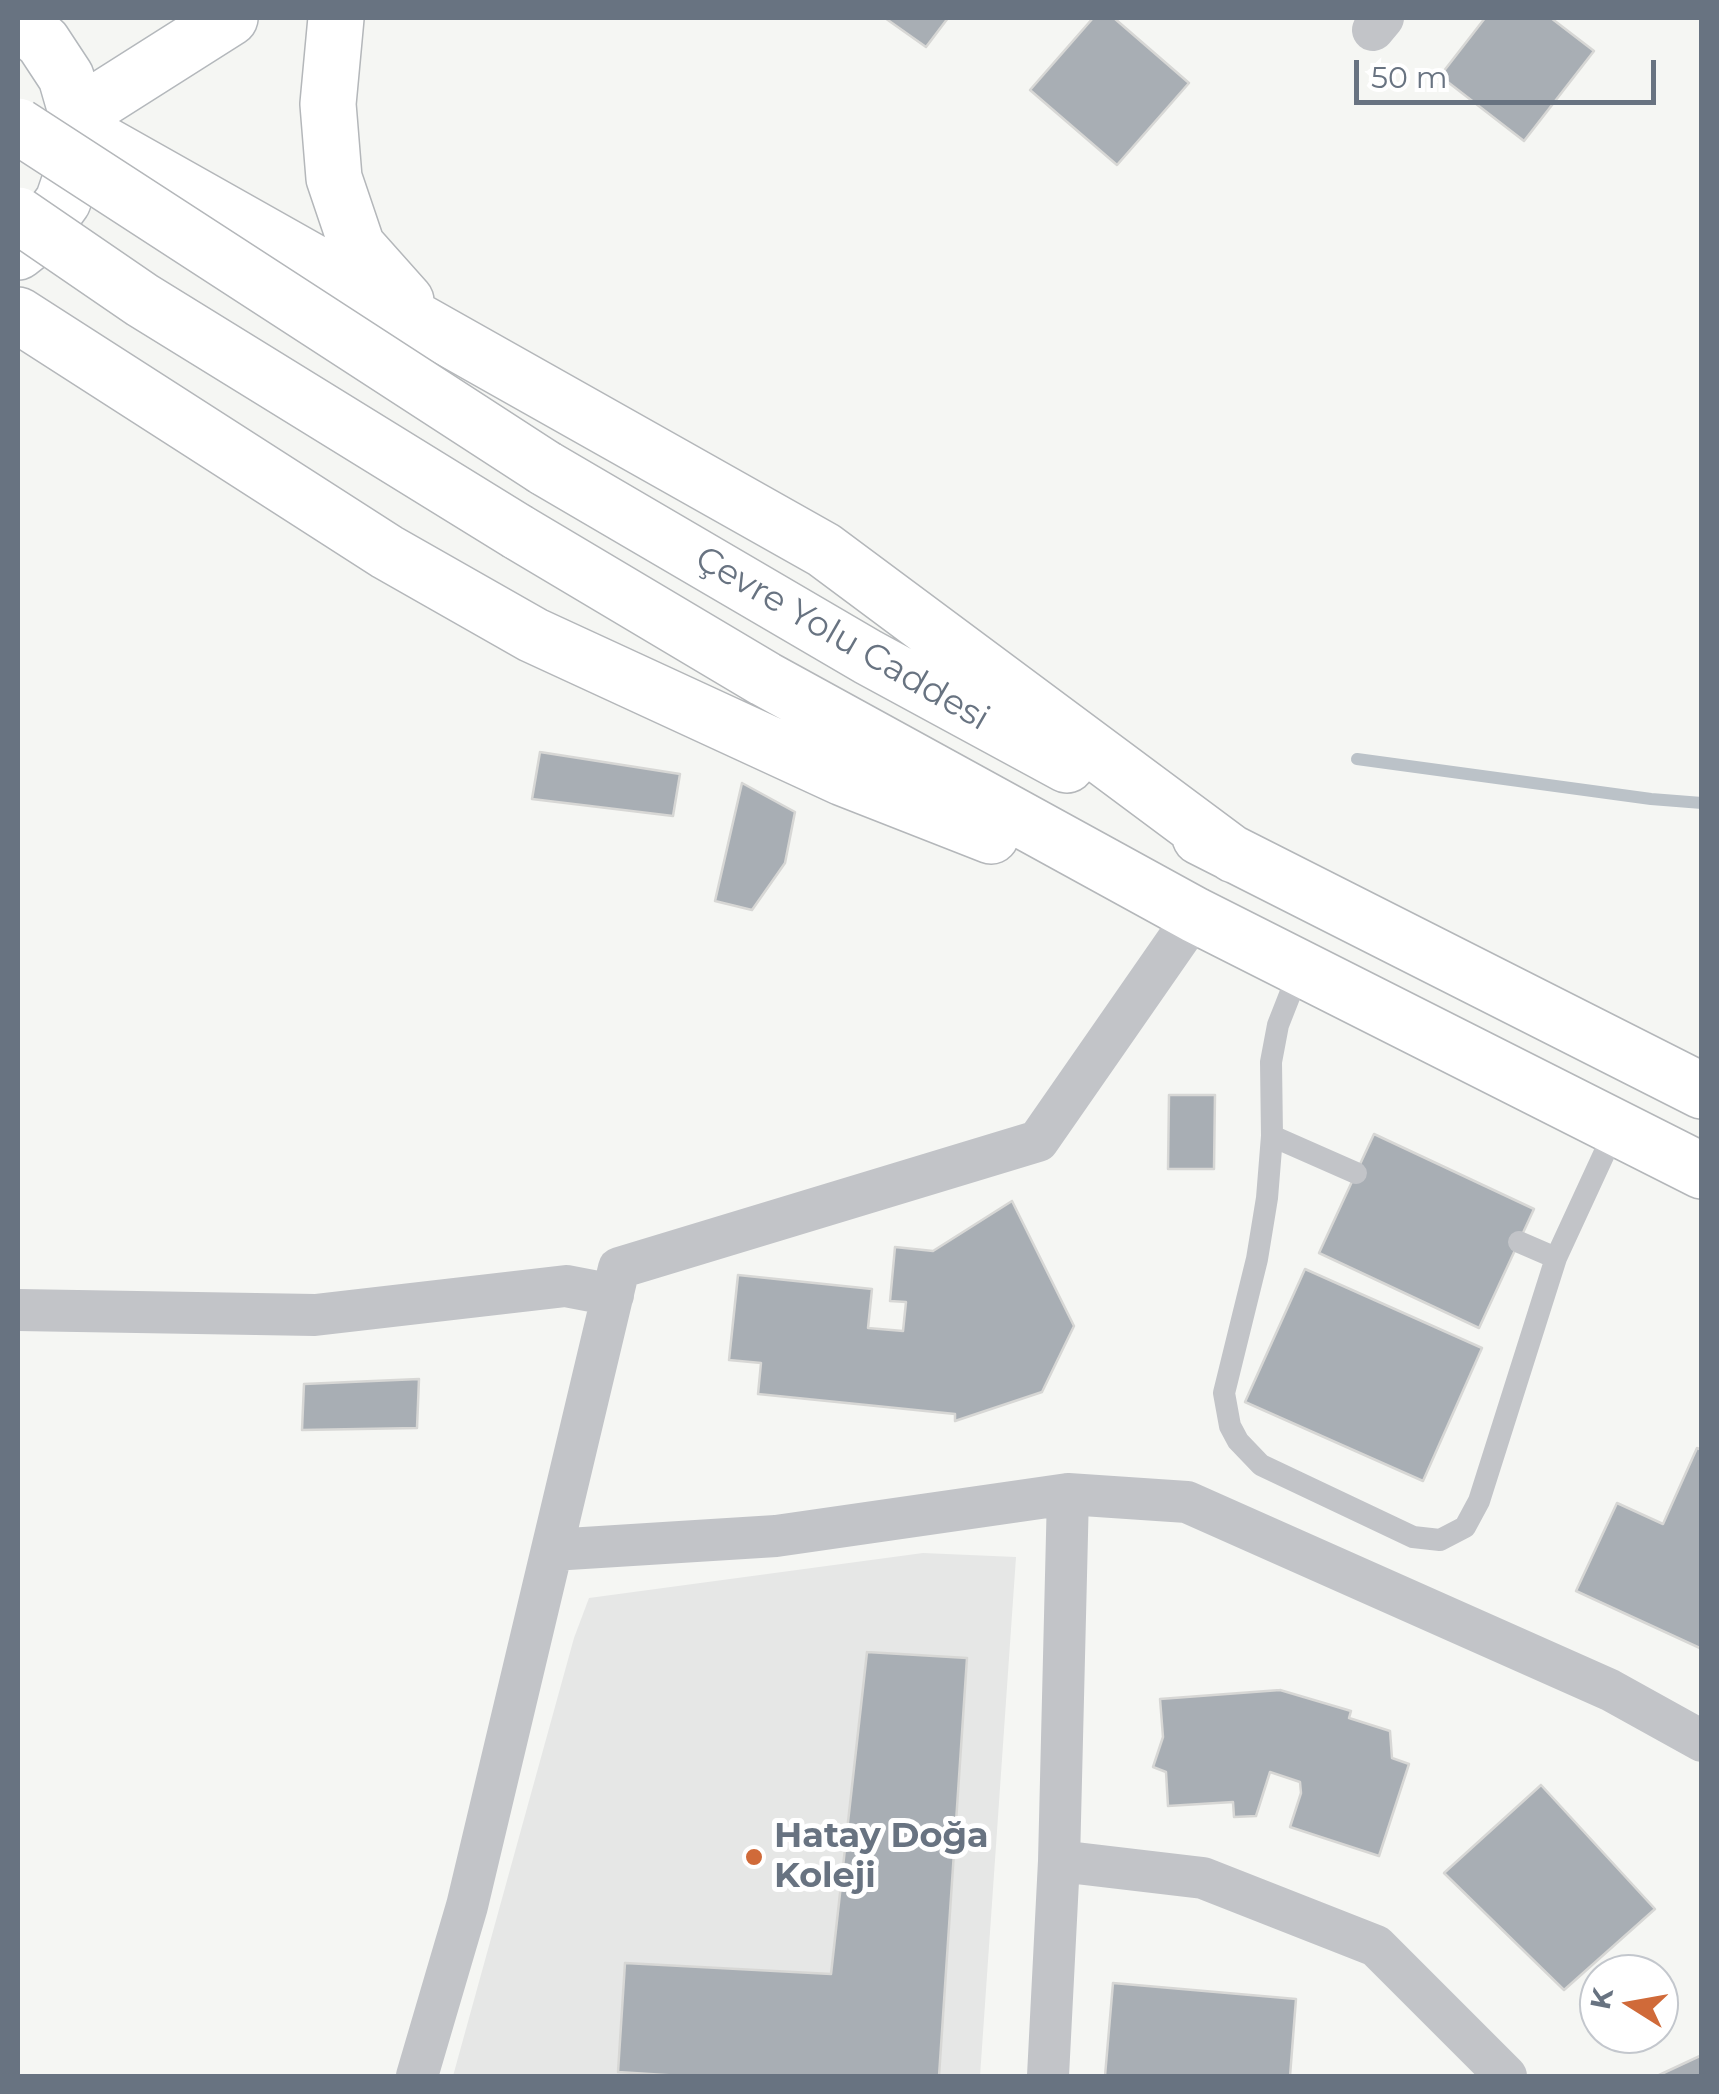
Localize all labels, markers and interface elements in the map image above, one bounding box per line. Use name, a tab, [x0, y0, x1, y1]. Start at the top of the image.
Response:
scale bar	[1359, 40, 1662, 102]
text: 50 m	[1371, 59, 1448, 96]
street label: Çevre Yolu Caddesi	[688, 538, 996, 740]
place label: Hatay Doğa Koleji	[774, 1816, 989, 1898]
marker: Hatay Doğa Koleji	[743, 1846, 765, 1868]
north arrow	[1579, 1954, 1679, 2054]
text: K	[1583, 1985, 1620, 2012]

